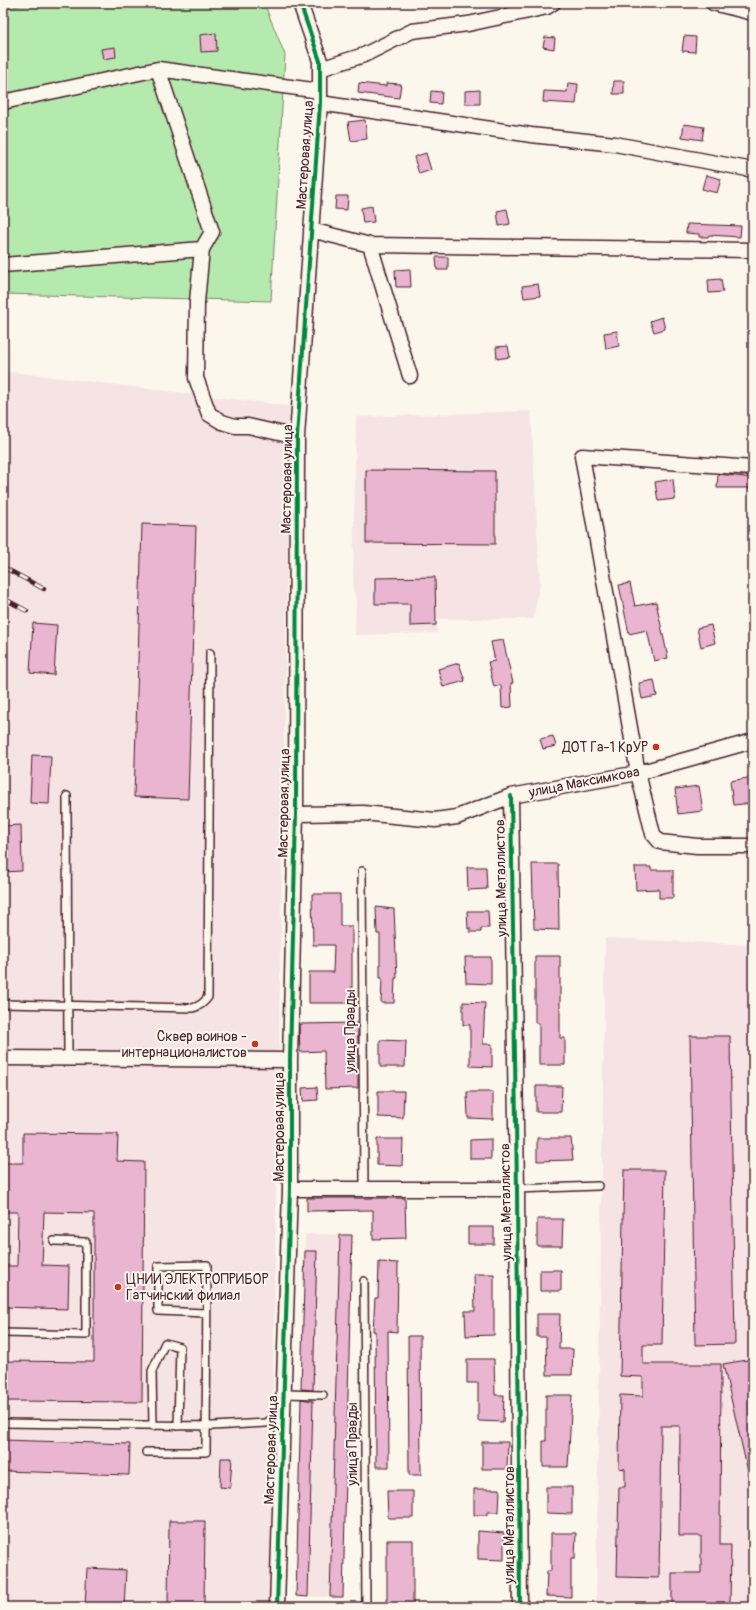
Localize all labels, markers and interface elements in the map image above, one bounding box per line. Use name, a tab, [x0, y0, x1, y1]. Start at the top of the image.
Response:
street label: Мастеровая улица	[293, 100, 317, 210]
street label: Мастеровая улица	[278, 424, 296, 534]
place label: ДОТ Га-1 КрУР	[561, 739, 648, 756]
marker: ДОТ Га-1 КрУР	[651, 742, 661, 752]
street label: Мастеровая улица	[275, 748, 293, 858]
street label: улица Максимкова	[526, 763, 641, 801]
street label: улица Металлистов	[491, 819, 511, 938]
street label: улица Правды	[342, 989, 359, 1074]
place label: Сквер воинов - интернационалистов	[122, 1028, 247, 1061]
marker: Сквер воинов - интернационалистов	[250, 1039, 260, 1049]
street label: Мастеровая улица	[271, 1072, 288, 1182]
street label: улица Металлистов	[496, 1143, 516, 1262]
place label: ЦНИИ ЭЛЕКТРОПРИБОР Гатчинский филиал	[126, 1271, 268, 1304]
marker: ЦНИИ ЭЛЕКТРОПРИБОР Гатчинский филиал	[113, 1282, 123, 1292]
street label: Мастеровая улица	[261, 1395, 281, 1505]
street label: улица Правды	[344, 1402, 361, 1487]
street label: улица Металлистов	[501, 1466, 518, 1585]

